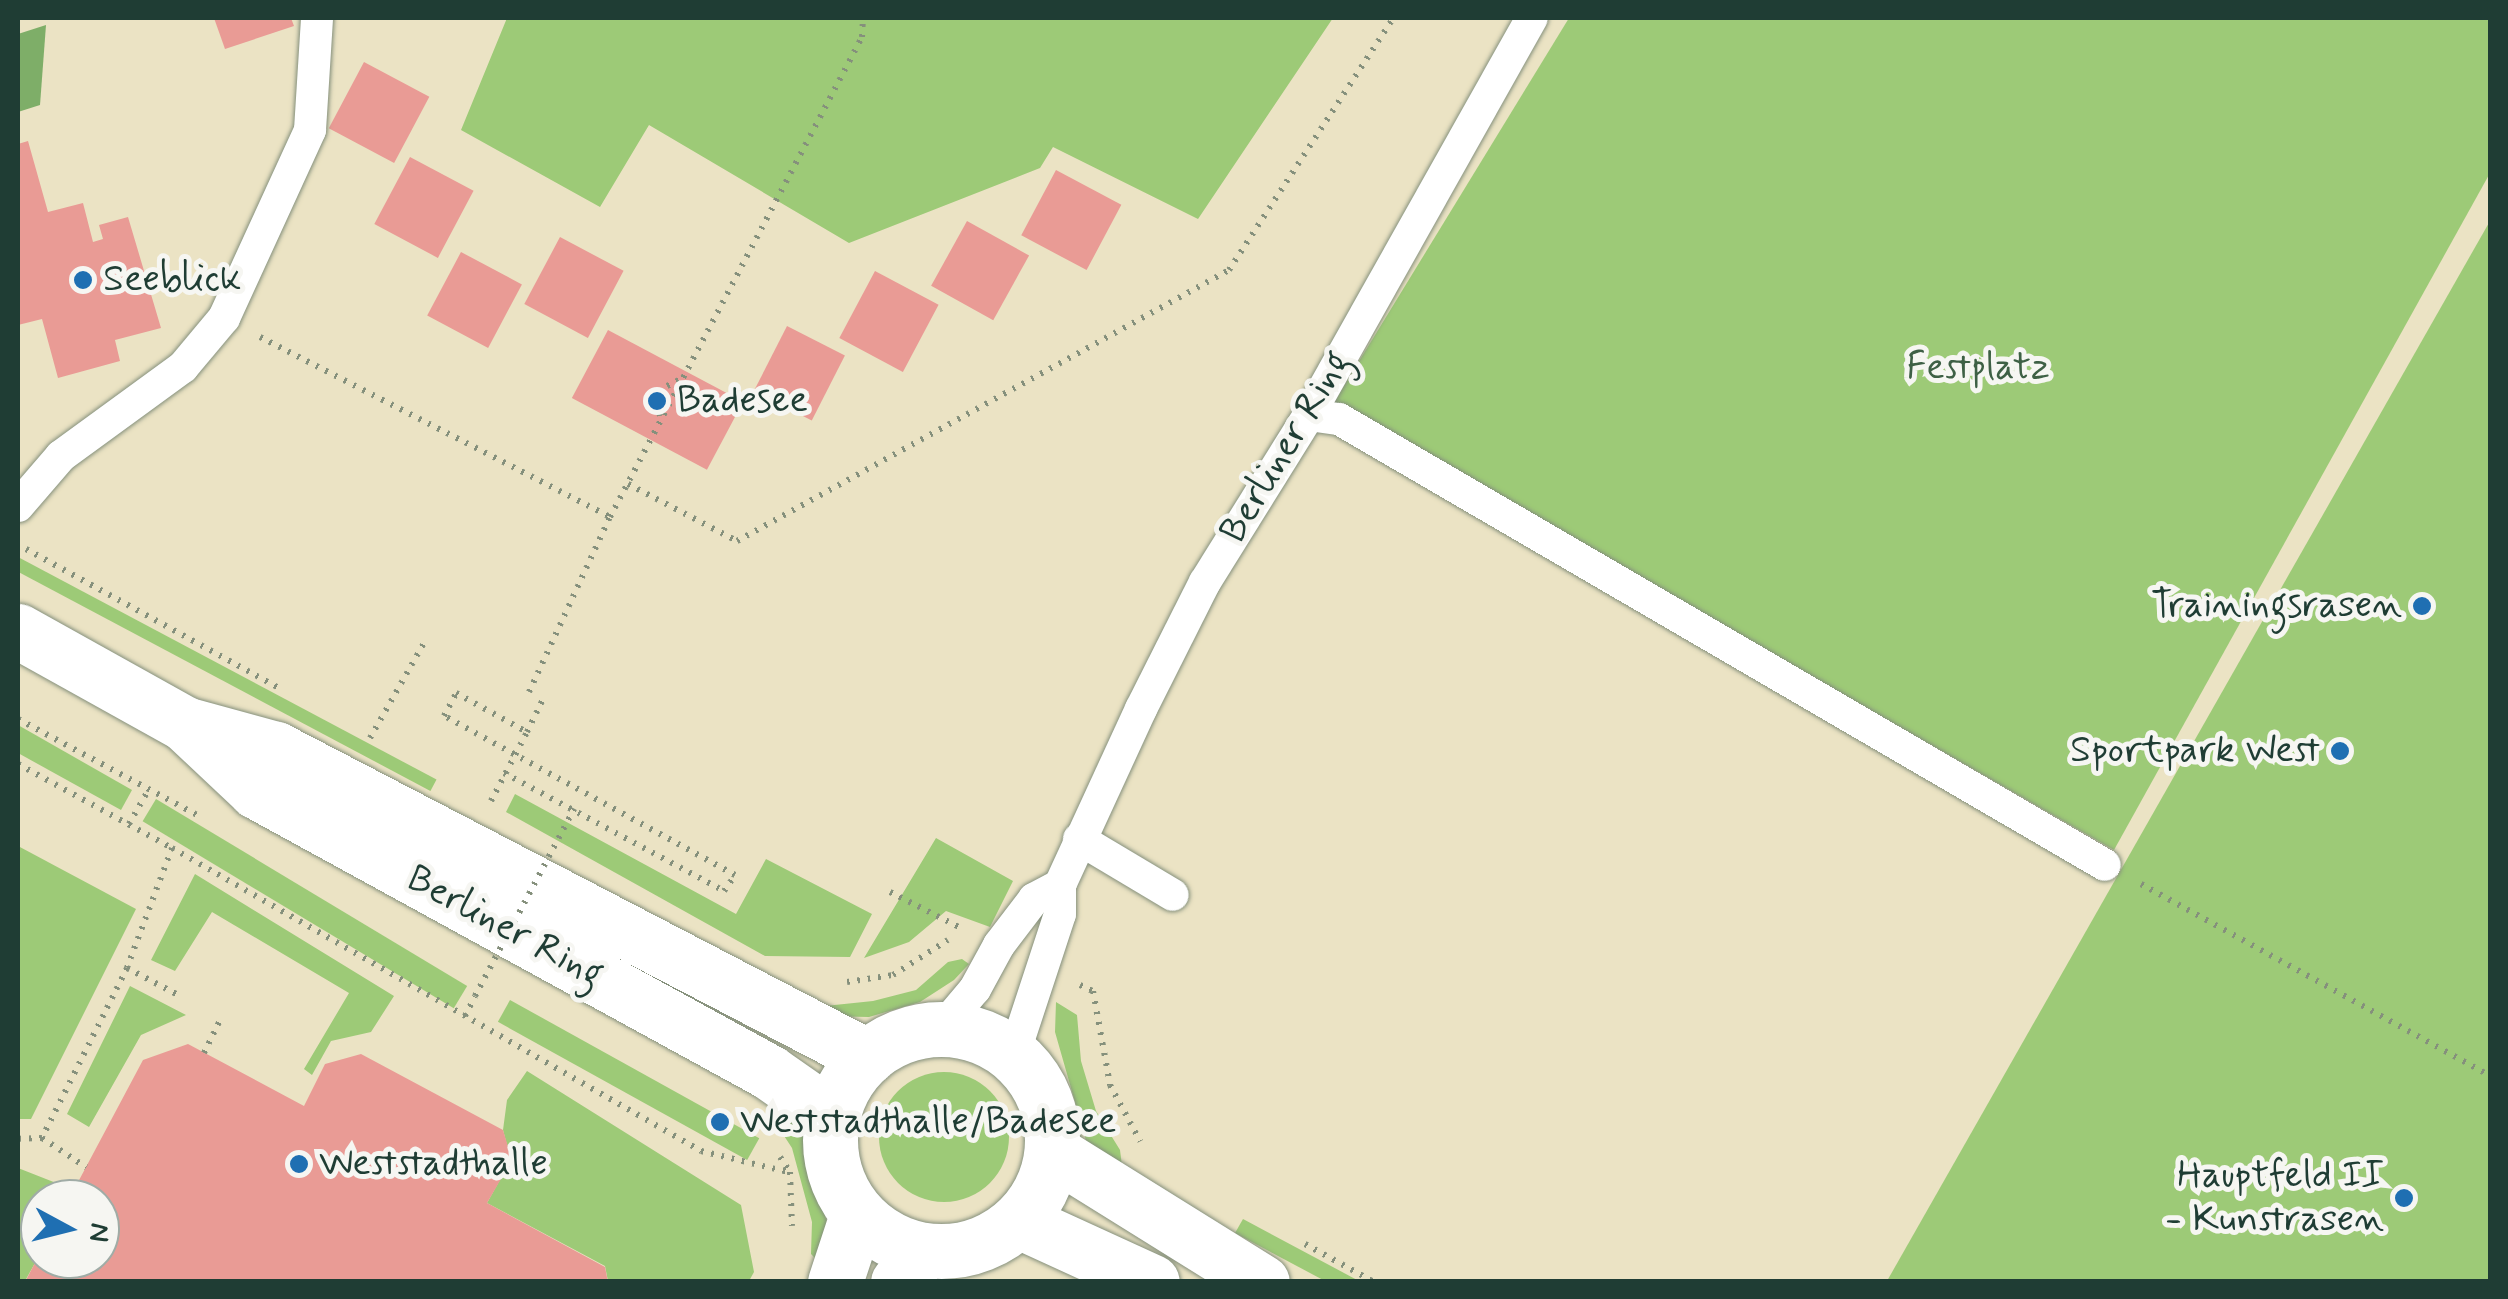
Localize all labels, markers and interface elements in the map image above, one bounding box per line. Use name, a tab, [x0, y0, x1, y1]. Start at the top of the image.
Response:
place label: Seeblick	[103, 257, 241, 303]
marker: Seeblick	[72, 269, 94, 291]
street label: Berliner Ring	[1211, 343, 1361, 551]
park label: Festplatz	[1906, 345, 2050, 391]
place label: Badesee	[677, 378, 808, 424]
marker: Badesee	[646, 390, 668, 412]
place label: Trainingsrasen	[2151, 583, 2402, 629]
marker: Trainingsrasen	[2411, 595, 2433, 617]
place label: Sportpark West	[2067, 728, 2320, 774]
marker: Sportpark West	[2329, 740, 2351, 762]
street label: Berliner Ring	[399, 856, 611, 998]
place label: Weststadthalle/Badesee	[740, 1099, 1116, 1145]
marker: Weststadthalle/Badesee	[709, 1111, 731, 1133]
place label: Weststadthalle	[319, 1141, 548, 1187]
marker: Weststadthalle	[288, 1153, 310, 1175]
place label: Hauptfeld II - Kunstrasen	[2165, 1153, 2384, 1242]
north arrow	[20, 1179, 120, 1279]
marker: Hauptfeld II - Kunstrasen	[2393, 1187, 2415, 1209]
text: N	[79, 1221, 118, 1244]

